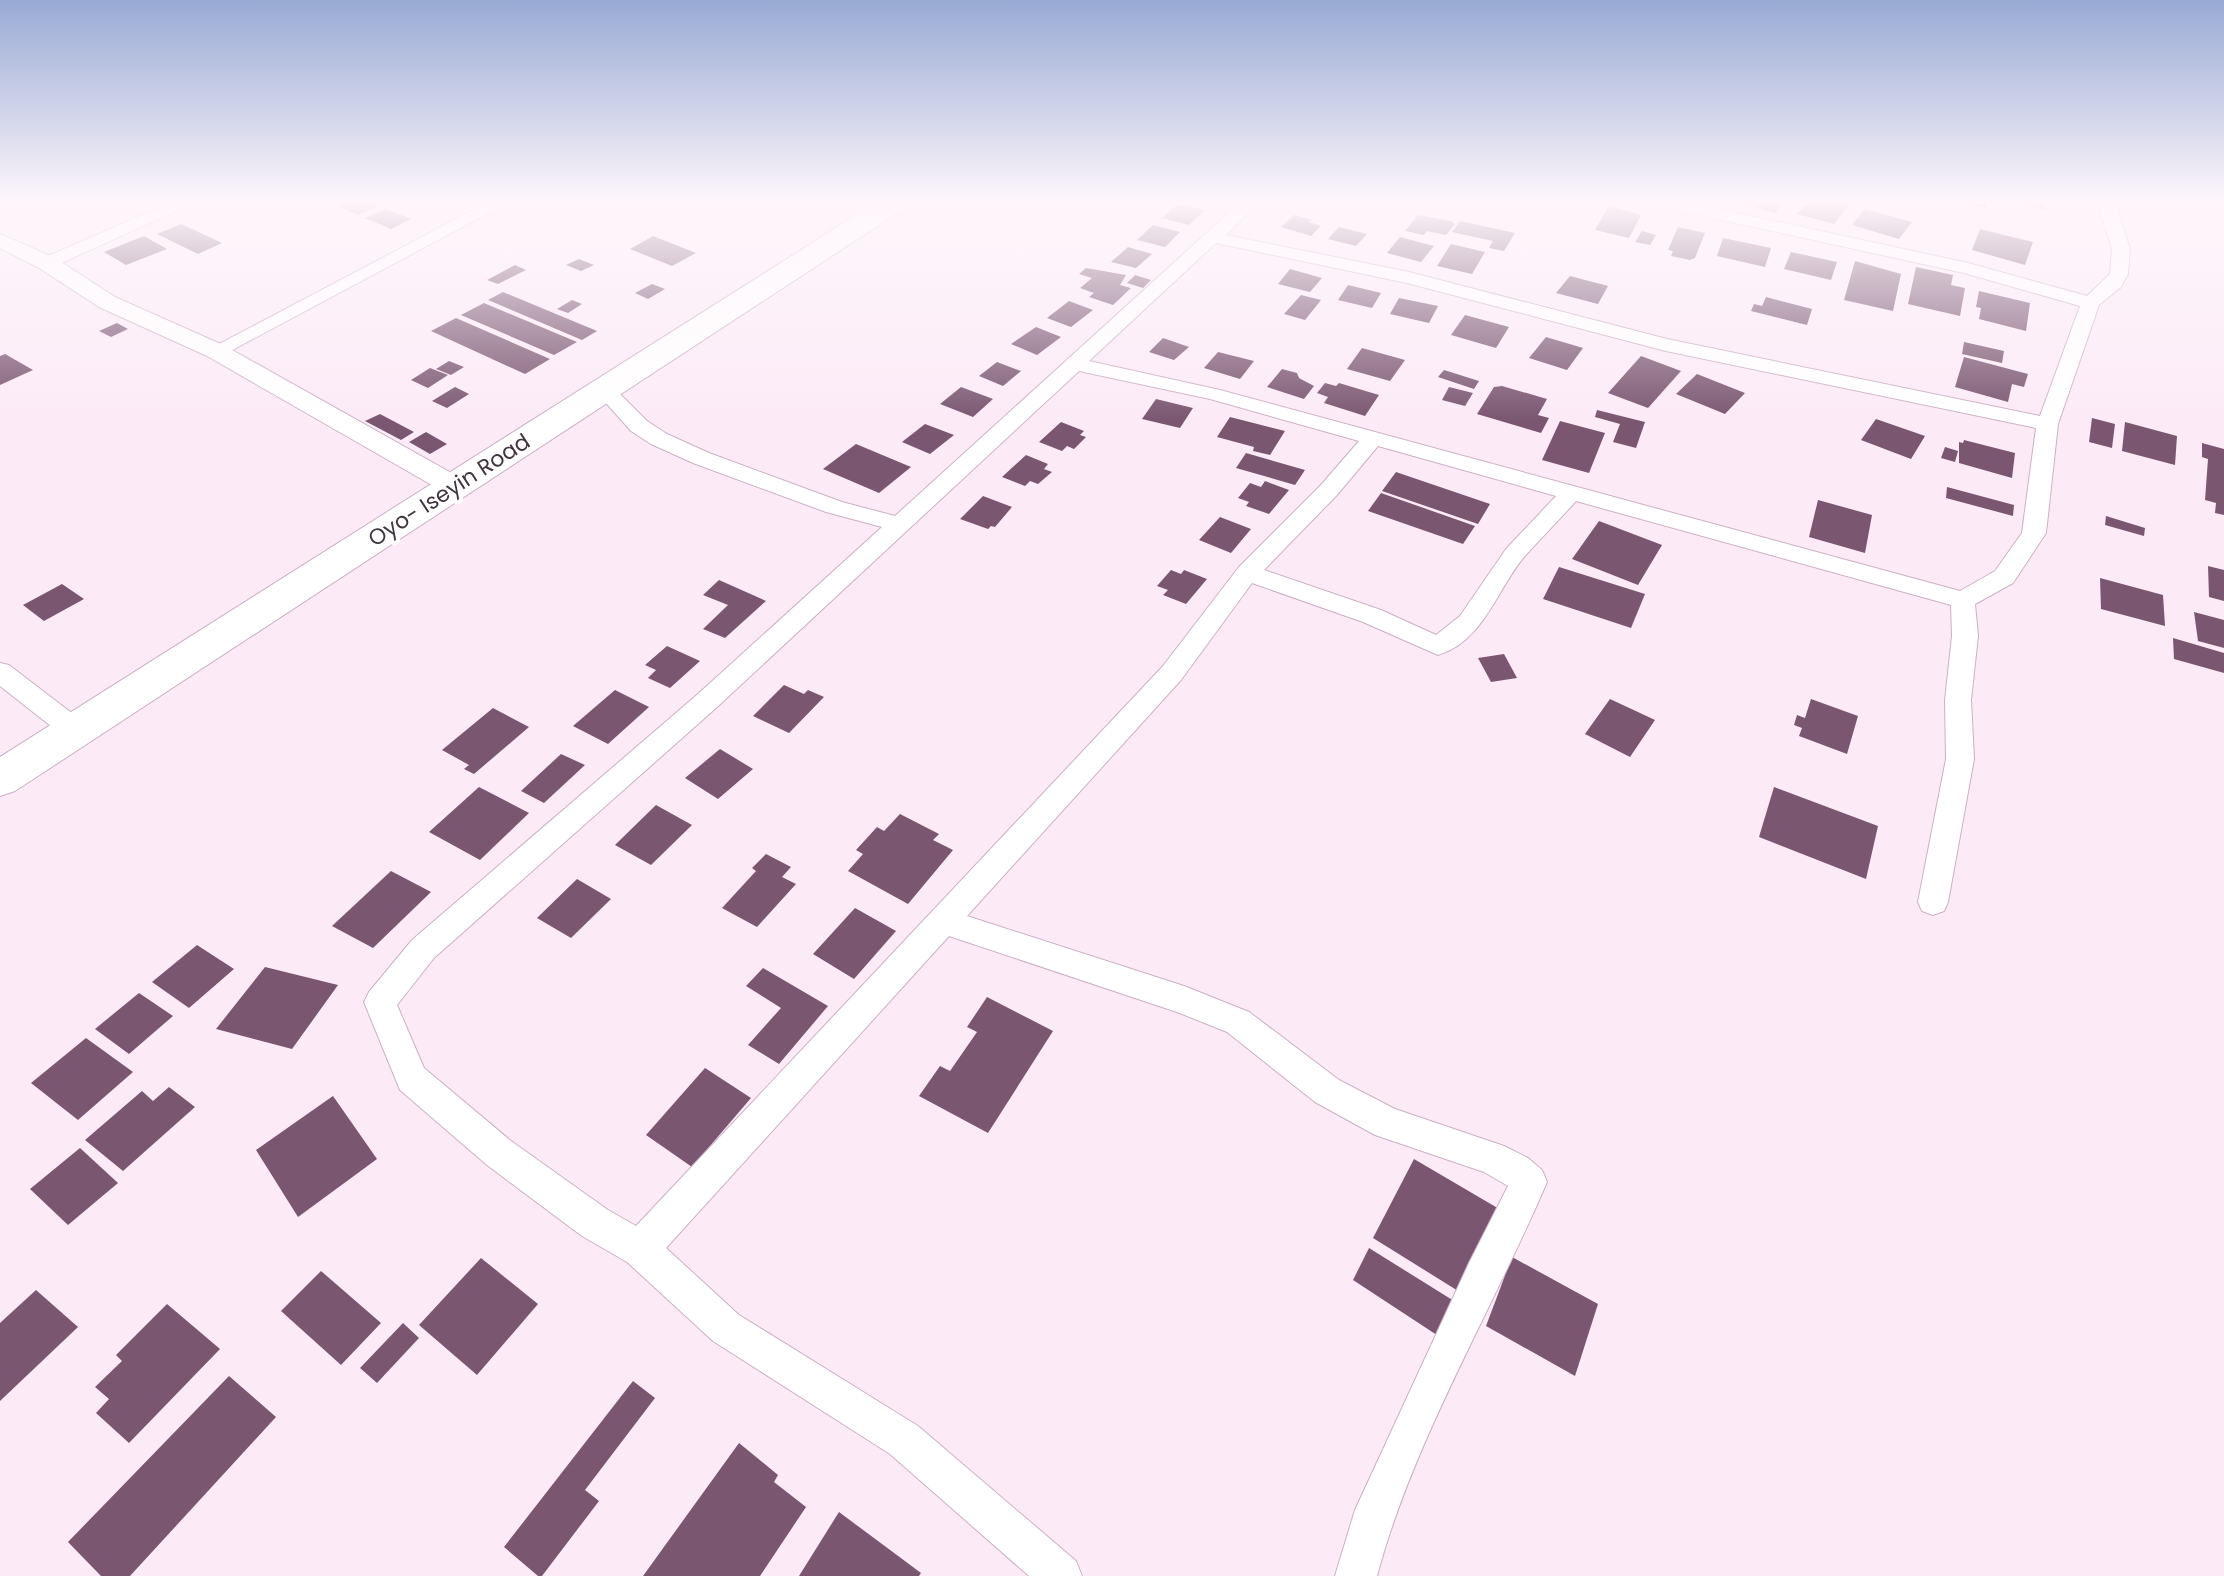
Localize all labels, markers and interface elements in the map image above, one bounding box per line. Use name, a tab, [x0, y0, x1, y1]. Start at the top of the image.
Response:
street label: Oyo- Iseyin Road	[362, 426, 536, 554]

